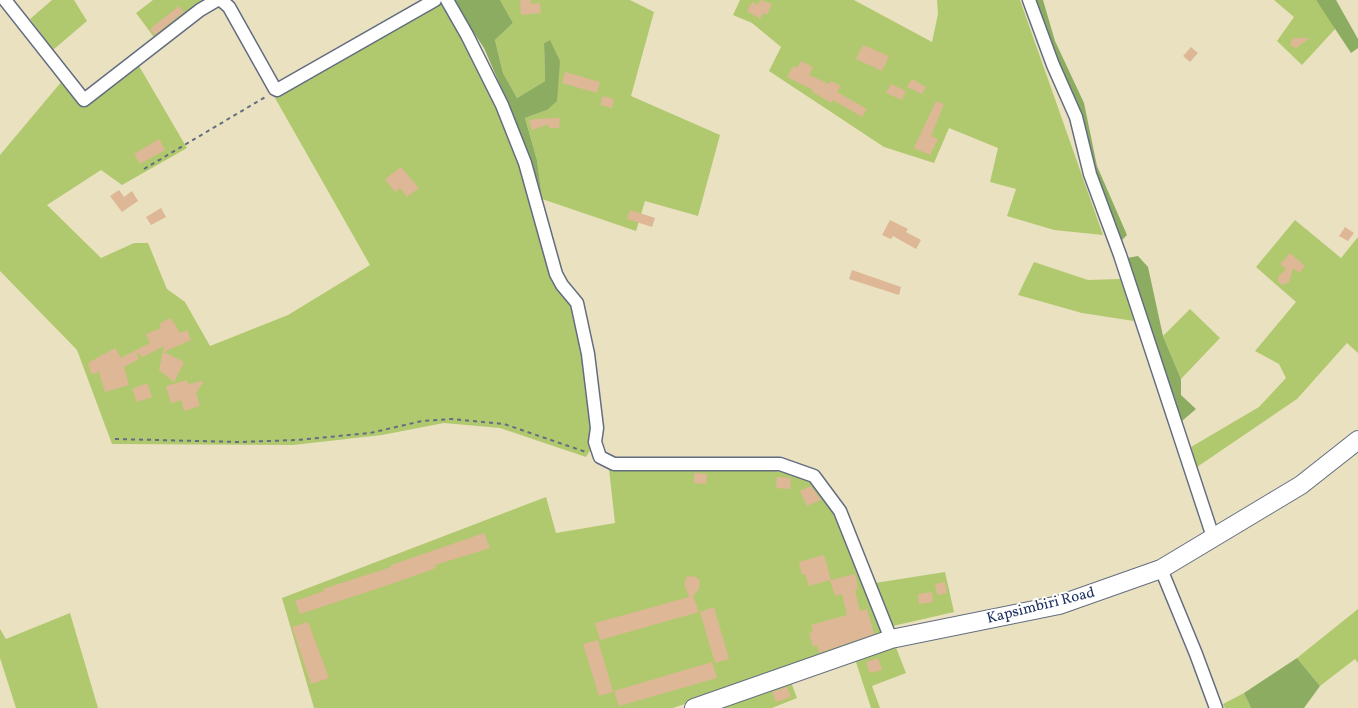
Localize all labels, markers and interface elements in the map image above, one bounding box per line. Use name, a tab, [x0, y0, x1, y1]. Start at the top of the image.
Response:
street label: Kapsimbiri Road	[985, 585, 1097, 629]

